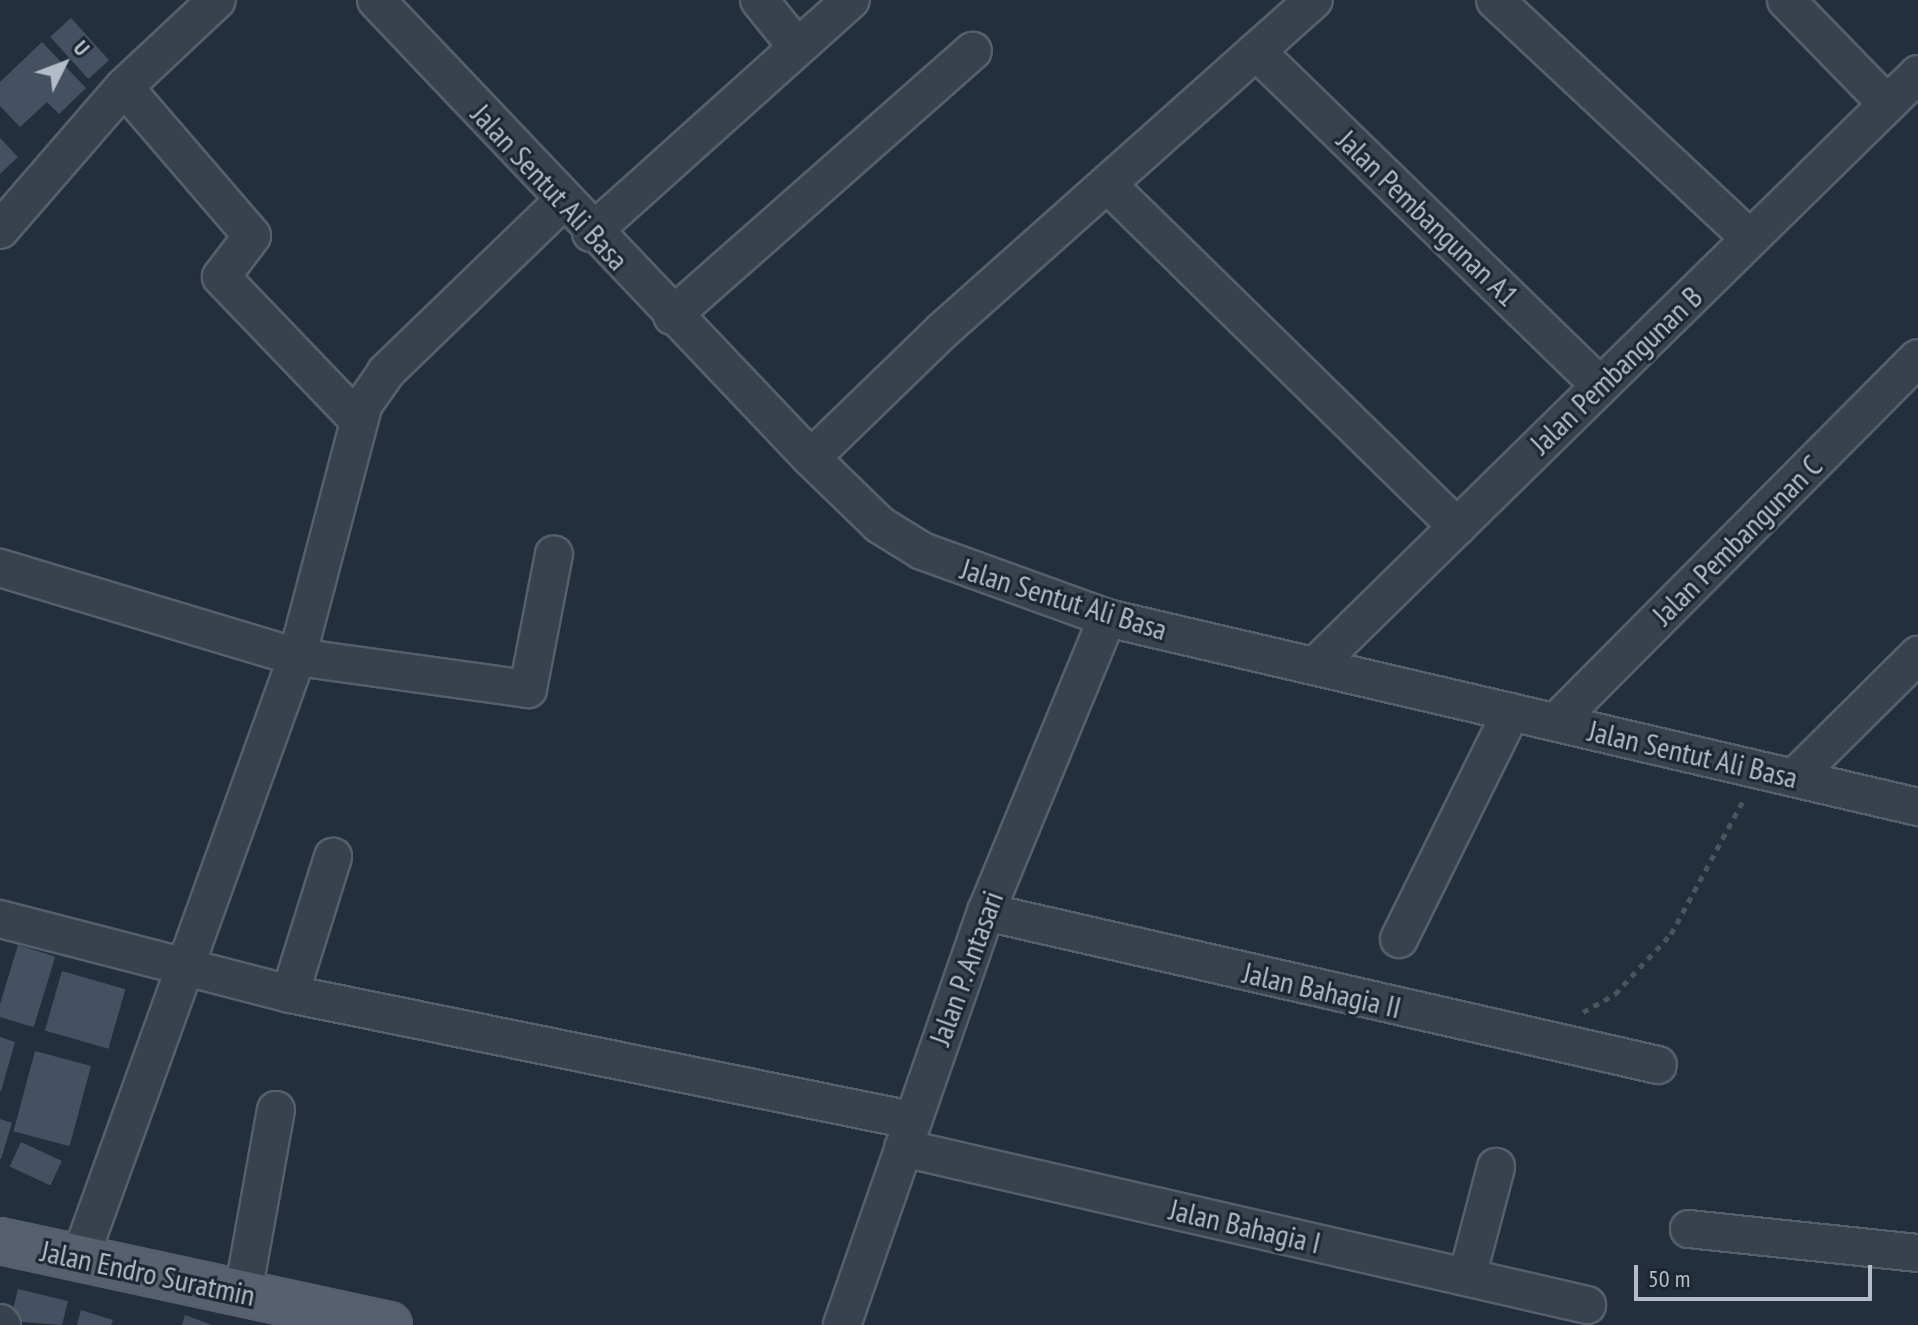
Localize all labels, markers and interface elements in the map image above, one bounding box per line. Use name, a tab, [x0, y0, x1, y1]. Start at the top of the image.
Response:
north arrow	[24, 24, 104, 104]
text: U	[68, 34, 96, 62]
street label: Jalan Sentut Ali Basa	[464, 96, 636, 278]
street label: Jalan Pembangunan A1	[1330, 122, 1526, 314]
street label: Jalan Pembangunan B	[1522, 279, 1710, 461]
street label: Jalan Pembangunan C	[1645, 448, 1829, 632]
street label: Jalan Sentut Ali Basa	[956, 550, 1172, 648]
street label: Jalan Sentut Ali Basa	[1585, 712, 1801, 796]
street label: Jalan P. Antasari	[921, 885, 1011, 1051]
street label: Jalan Bahagia II	[1240, 954, 1404, 1026]
street label: Jalan Bahagia I	[1166, 1191, 1324, 1261]
street label: Jalan Endro Suratmin	[38, 1233, 258, 1313]
scale bar	[1638, 1249, 1876, 1299]
text: 50 m	[1648, 1263, 1690, 1294]

